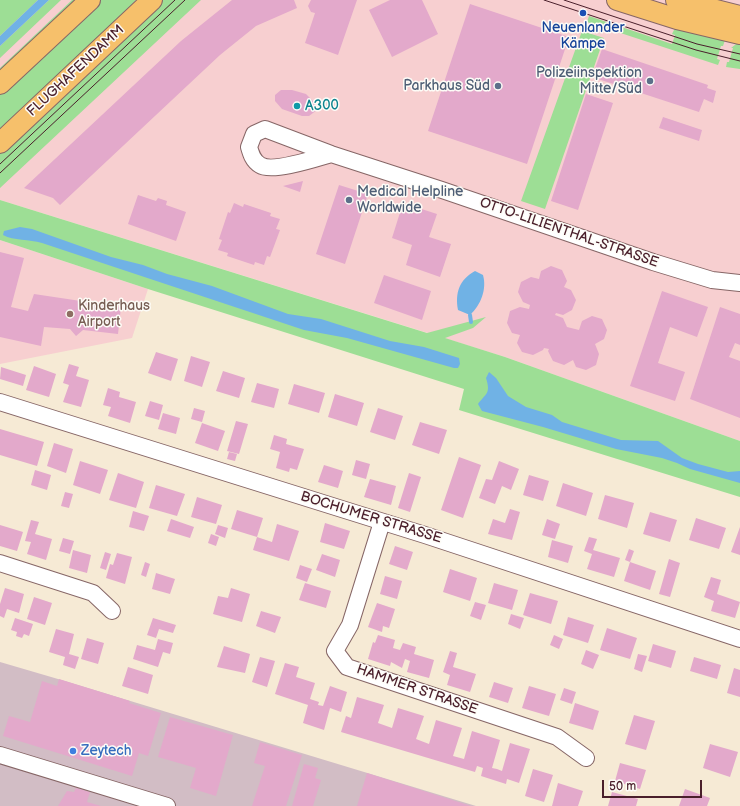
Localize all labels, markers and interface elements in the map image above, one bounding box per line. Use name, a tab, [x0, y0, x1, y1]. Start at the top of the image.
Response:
marker: Neuenlander Kämpe	[578, 8, 588, 18]
place label: Neuenlander Kämpe	[541, 20, 625, 52]
street label: FLUGHAFENDAMM	[24, 22, 128, 120]
place label: Polizeiinspektion Mitte/Süd	[536, 65, 642, 98]
marker: Polizeiinspektion Mitte/Süd	[645, 76, 655, 86]
place label: Parkhaus Süd	[403, 78, 490, 94]
marker: Parkhaus Süd	[493, 81, 503, 91]
place label: A300	[305, 98, 339, 114]
marker: A300	[292, 101, 302, 111]
place label: Medical Helpline Worldwide	[357, 184, 463, 216]
street label: OTTO-LILIENTHAL-STRASSE	[477, 194, 661, 272]
marker: Medical Helpline Worldwide	[344, 195, 354, 205]
place label: Kinderhaus Airport	[78, 298, 150, 330]
marker: Kinderhaus Airport	[65, 309, 75, 319]
street label: BOCHUMER STRASSE	[298, 488, 444, 548]
street label: HAMMER STRASSE	[354, 661, 480, 719]
place label: Zeytech	[81, 743, 131, 759]
marker: Zeytech	[68, 746, 78, 756]
scale bar	[604, 772, 704, 798]
text: 50 m	[609, 779, 636, 794]

